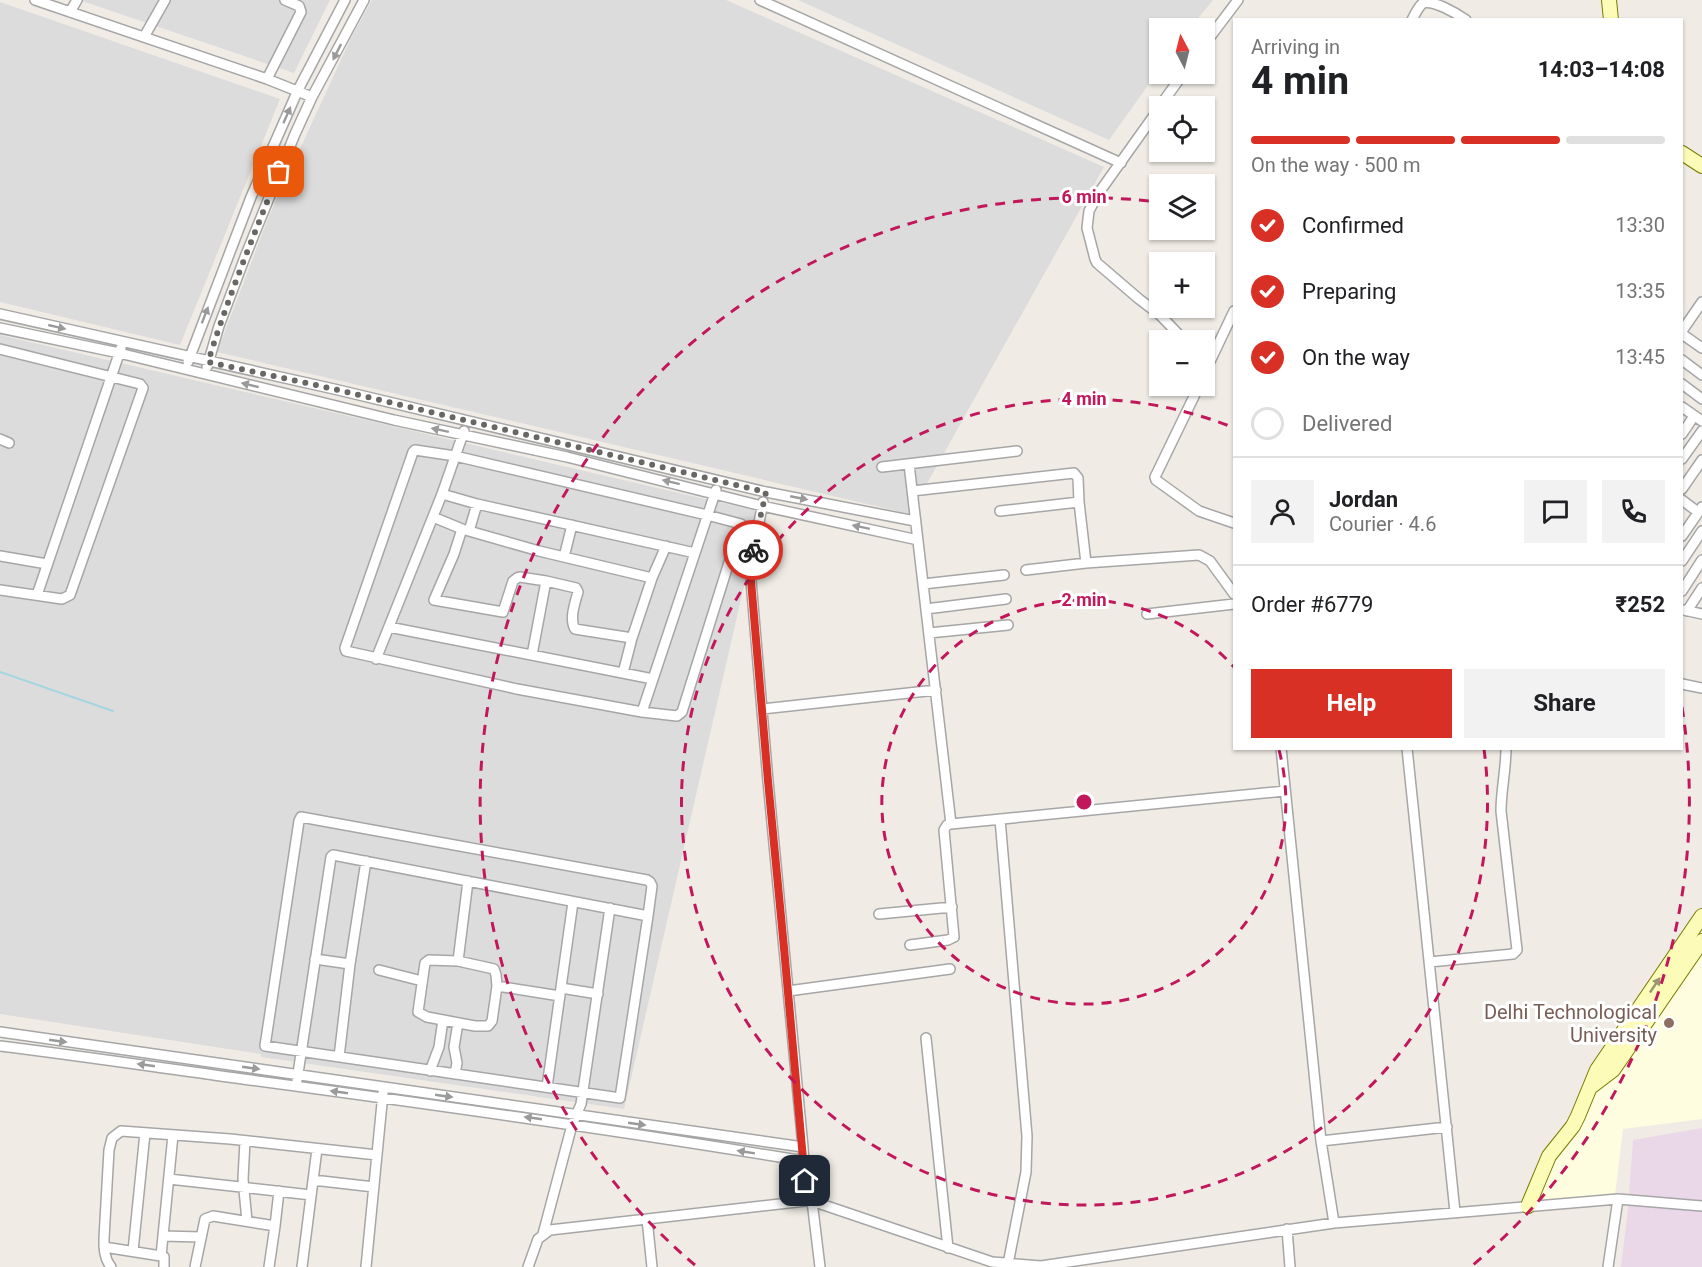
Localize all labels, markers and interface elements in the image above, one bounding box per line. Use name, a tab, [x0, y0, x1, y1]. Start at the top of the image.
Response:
north arrow	[1149, 18, 1215, 84]
map controls	[1149, 18, 1215, 396]
text: Arriving in	[1251, 35, 1340, 59]
one-way arrow	[332, 43, 342, 61]
text: 14:03–14:08	[1538, 57, 1665, 82]
text: 4 min	[1251, 58, 1349, 104]
button: locate	[1149, 96, 1215, 162]
one-way arrow	[283, 106, 292, 124]
pin	[253, 146, 304, 197]
text: On the way · 500 m	[1251, 153, 1420, 177]
icon: bag	[262, 155, 295, 188]
button: layers	[1149, 174, 1215, 240]
text: 6 min	[1061, 186, 1107, 207]
icon: check	[1251, 209, 1284, 242]
text: Confirmed	[1302, 213, 1404, 238]
text: 13:30	[1615, 213, 1665, 237]
button: +	[1149, 252, 1215, 318]
icon: check	[1251, 275, 1284, 308]
text: Preparing	[1302, 279, 1396, 304]
text: 13:35	[1615, 279, 1665, 303]
one-way arrow	[201, 306, 211, 324]
one-way arrow	[48, 323, 67, 332]
button: −	[1149, 330, 1215, 396]
icon: check	[1251, 341, 1284, 374]
text: On the way	[1302, 345, 1410, 370]
text: 13:45	[1615, 345, 1665, 369]
one-way arrow	[241, 380, 259, 390]
text: 4 min	[1061, 388, 1107, 409]
text: Delivered	[1302, 411, 1392, 436]
one-way arrow	[430, 425, 449, 434]
one-way arrow	[662, 477, 680, 487]
button: person	[1251, 480, 1314, 543]
button: chat	[1524, 480, 1587, 543]
button: phone	[1602, 480, 1665, 543]
text: Jordan	[1329, 487, 1398, 512]
one-way arrow	[790, 494, 809, 503]
text: Courier · 4.6	[1329, 512, 1436, 536]
courier	[723, 520, 783, 580]
one-way arrow	[851, 522, 870, 531]
icon: bike	[737, 534, 770, 567]
text: 2 min	[1061, 589, 1107, 610]
text: Order #6779	[1251, 592, 1373, 617]
text: ₹252	[1616, 592, 1665, 617]
button: Help	[1251, 669, 1452, 738]
button: Share	[1464, 669, 1665, 738]
centre of rings	[1074, 792, 1094, 812]
one-way arrow	[1649, 977, 1660, 993]
place label: Delhi Technological University	[1484, 1000, 1658, 1047]
marker: Delhi Technological University	[1662, 1016, 1676, 1030]
one-way arrow	[49, 1036, 68, 1045]
one-way arrow	[137, 1060, 156, 1069]
one-way arrow	[242, 1064, 261, 1073]
one-way arrow	[330, 1087, 349, 1096]
one-way arrow	[435, 1091, 454, 1100]
one-way arrow	[523, 1114, 542, 1123]
one-way arrow	[628, 1119, 647, 1128]
one-way arrow	[736, 1147, 755, 1156]
pin	[779, 1155, 830, 1206]
icon: home	[788, 1164, 821, 1197]

